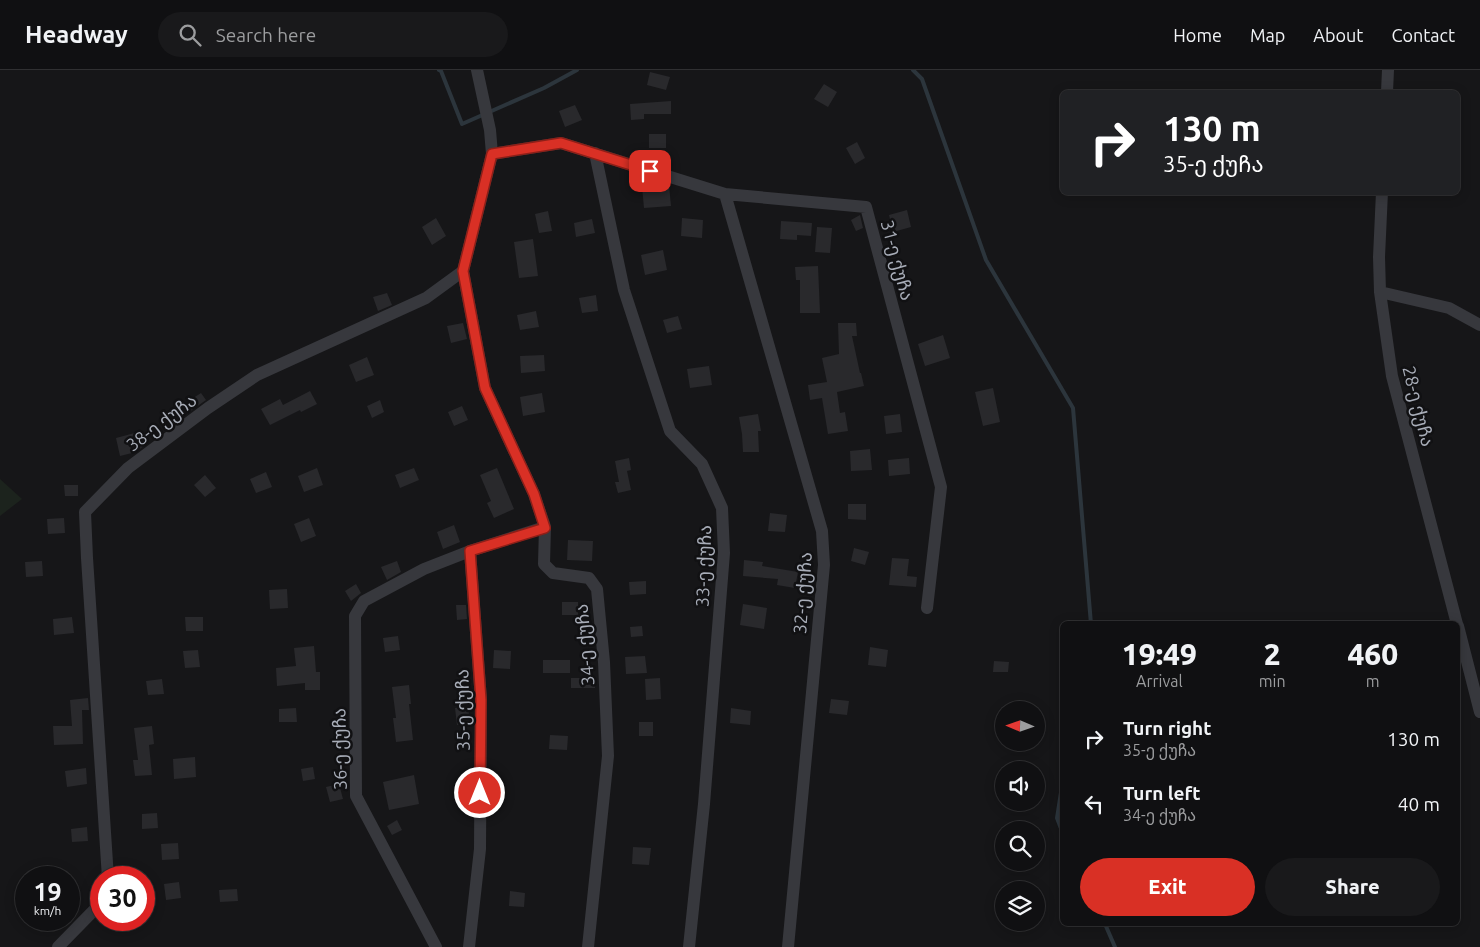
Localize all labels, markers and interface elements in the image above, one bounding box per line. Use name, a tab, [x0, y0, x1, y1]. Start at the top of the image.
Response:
search box	[158, 12, 508, 57]
text: Headway	[25, 21, 128, 48]
icon: search	[176, 21, 204, 49]
text: Search here	[216, 24, 316, 46]
text: Home	[1173, 25, 1222, 45]
text: Map	[1250, 25, 1285, 45]
text: About	[1313, 25, 1363, 45]
text: Contact	[1391, 25, 1455, 45]
text: 130 m	[1163, 108, 1261, 148]
icon: right	[1080, 110, 1145, 175]
pin	[629, 150, 671, 192]
text: 35-ე ქუჩა	[1163, 151, 1264, 176]
icon: arrive	[636, 157, 664, 185]
street label: 31-ე ქუჩა	[876, 218, 918, 303]
street label: 28-ე ქუჩა	[1397, 364, 1439, 449]
street label: 38-ე ქუჩა	[122, 389, 201, 456]
street label: 33-ე ქუჩა	[692, 525, 716, 608]
street label: 32-ე ქუჩა	[789, 551, 817, 635]
street label: 34-ე ქუჩა	[570, 603, 600, 687]
text: 19:49	[1122, 637, 1197, 671]
text: 2	[1264, 637, 1281, 671]
text: 460	[1347, 637, 1398, 671]
street label: 35-ე ქუჩა	[451, 669, 475, 751]
text: Arrival	[1136, 672, 1183, 690]
text: min	[1259, 672, 1286, 690]
text: m	[1366, 672, 1380, 690]
north arrow	[995, 701, 1045, 751]
map controls	[995, 701, 1045, 931]
street label: 36-ე ქუჩა	[328, 708, 352, 790]
text: Turn right	[1123, 717, 1211, 739]
icon: right	[1080, 725, 1108, 753]
text: 130 m	[1387, 728, 1440, 750]
text: 35-ე ქუჩა	[1123, 741, 1196, 759]
button: sound	[995, 761, 1045, 811]
position arrow	[453, 766, 505, 818]
text: Turn left	[1123, 782, 1201, 804]
icon: left	[1080, 790, 1108, 818]
text: 40 m	[1398, 793, 1440, 815]
text: 34-ე ქუჩა	[1123, 806, 1196, 824]
button: search	[995, 821, 1045, 871]
button: Exit	[1080, 858, 1255, 916]
button: Share	[1265, 858, 1440, 916]
speed limit sign: 30	[90, 866, 155, 931]
text: 19	[33, 878, 62, 906]
button: layers	[995, 881, 1045, 931]
text: km/h	[34, 904, 61, 917]

